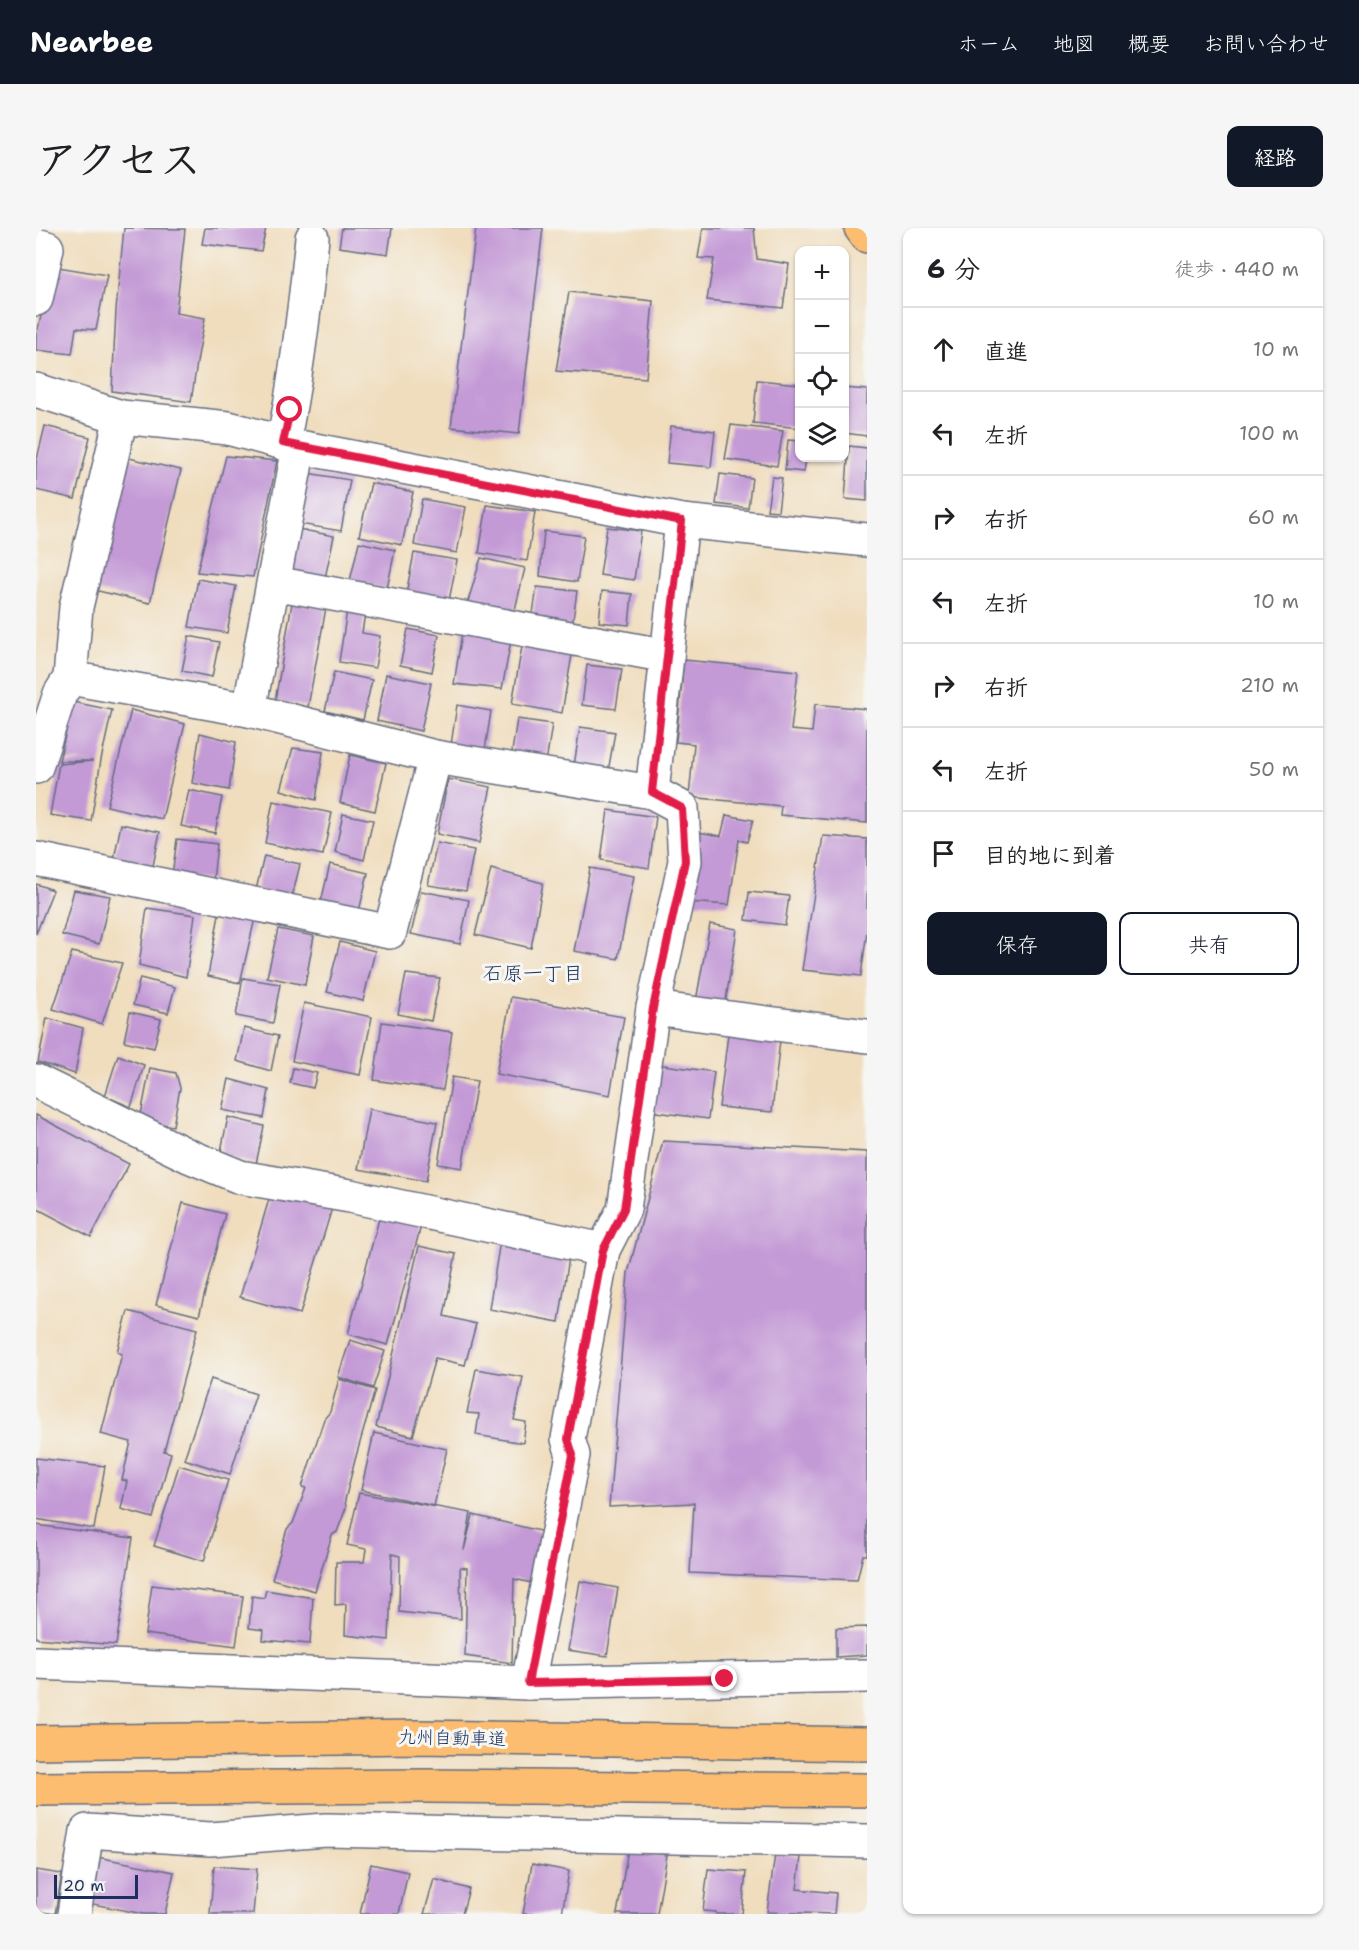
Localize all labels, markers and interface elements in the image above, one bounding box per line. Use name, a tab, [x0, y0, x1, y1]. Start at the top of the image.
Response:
text: Nearbee	[30, 23, 153, 61]
text: ホーム	[958, 30, 1020, 58]
text: 地図	[1053, 30, 1095, 58]
text: 概要	[1128, 30, 1170, 58]
text: お問い合わせ	[1203, 30, 1329, 58]
button: 経路	[1227, 126, 1323, 187]
text: アクセス	[36, 131, 201, 187]
map controls	[795, 246, 849, 462]
button: +	[795, 246, 849, 300]
text: 6 分	[927, 251, 980, 286]
text: 徒歩 · 440 m	[1174, 256, 1299, 282]
button: −	[795, 300, 849, 354]
icon: ahead	[927, 333, 960, 366]
text: 10 m	[1253, 336, 1299, 362]
text: 直進	[984, 337, 1028, 366]
button: locate	[795, 354, 849, 408]
route start	[276, 396, 302, 422]
button: layers	[795, 408, 849, 462]
icon: left	[927, 417, 960, 450]
text: 100 m	[1239, 420, 1299, 446]
text: 左折	[984, 421, 1028, 450]
icon: right	[927, 501, 960, 534]
text: 60 m	[1247, 504, 1299, 530]
text: 右折	[984, 505, 1028, 534]
icon: left	[927, 585, 960, 618]
text: 10 m	[1253, 588, 1299, 614]
text: 左折	[984, 589, 1028, 618]
icon: right	[927, 669, 960, 702]
text: 210 m	[1240, 672, 1299, 698]
text: 右折	[984, 673, 1028, 702]
icon: left	[927, 753, 960, 786]
text: 50 m	[1249, 756, 1299, 782]
text: 左折	[984, 757, 1028, 786]
icon: arrive	[927, 837, 960, 870]
text: 目的地に到着	[984, 841, 1116, 870]
button: 保存	[927, 912, 1107, 975]
button: 共有	[1119, 912, 1299, 975]
district label: 石原一丁目	[483, 960, 583, 986]
route end	[711, 1665, 737, 1691]
street label: 九州自動車道	[398, 1725, 506, 1751]
scale bar	[54, 1872, 138, 1900]
text: 20 m	[63, 1875, 104, 1896]

